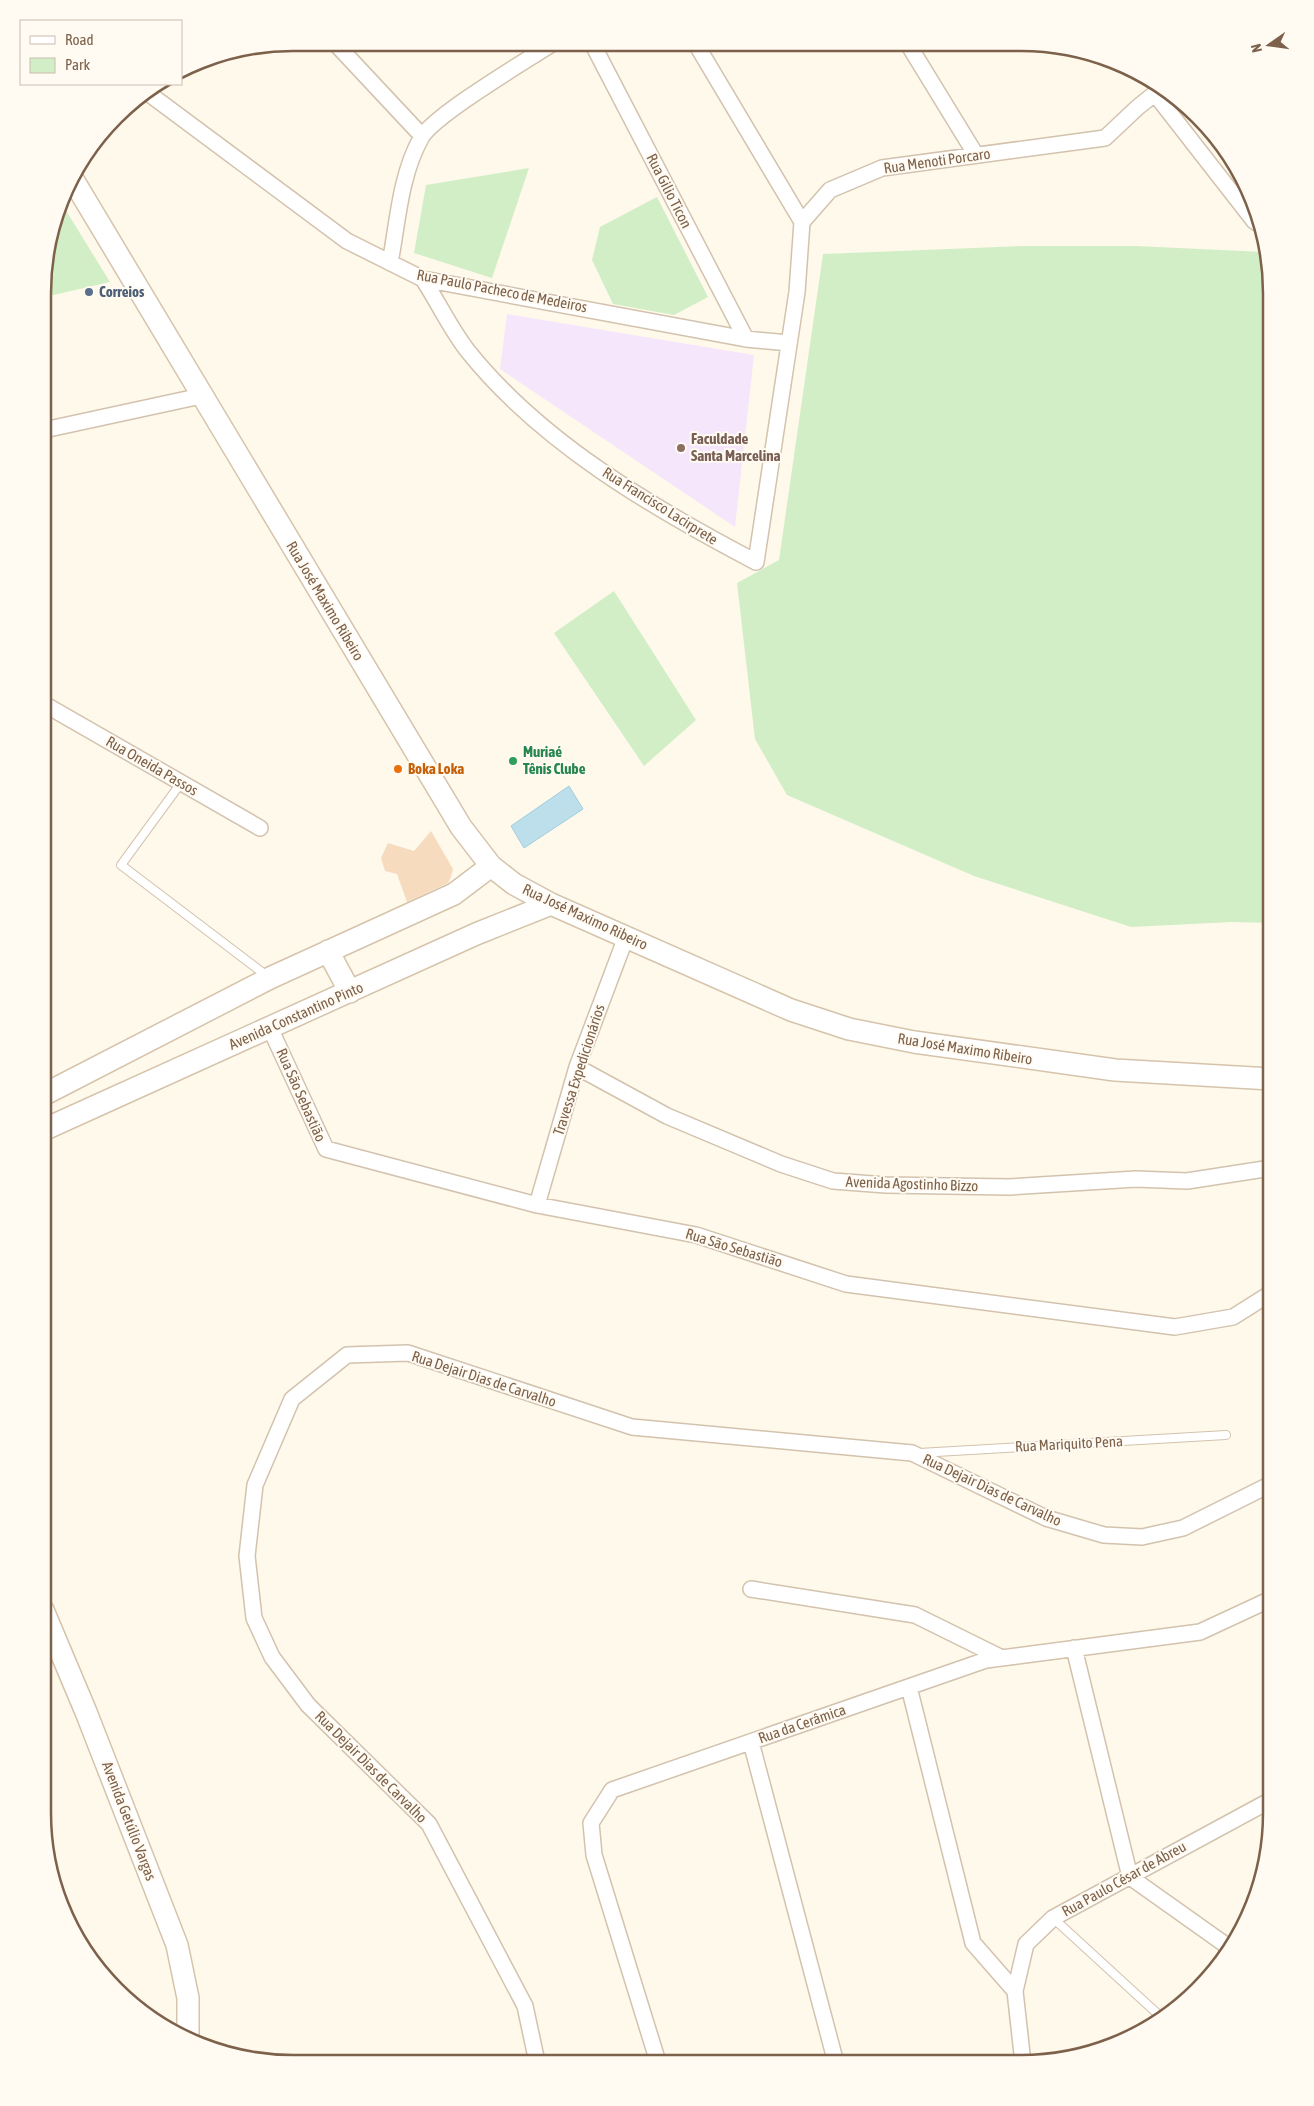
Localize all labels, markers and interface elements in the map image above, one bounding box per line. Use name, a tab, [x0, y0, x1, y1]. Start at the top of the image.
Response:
legend	[20, 20, 182, 85]
north arrow	[1244, 20, 1294, 70]
text: Road	[65, 31, 94, 48]
text: N	[1248, 42, 1265, 54]
text: Park	[65, 56, 90, 73]
street label: Rua Menoti Porcaro	[883, 145, 991, 176]
street label: Rua Gilio Ticon	[643, 151, 695, 231]
street label: Rua Paulo Pacheco de Medeiros	[416, 266, 589, 315]
place label: Correios	[99, 283, 145, 300]
marker: Correios	[83, 286, 95, 298]
place label: Faculdade Santa Marcelina	[691, 430, 780, 464]
marker: Faculdade Santa Marcelina	[675, 442, 687, 454]
street label: Rua Francisco Lacirprete	[600, 463, 721, 548]
street label: Rua José Maximo Ribeiro	[283, 538, 368, 663]
street label: Rua Oneida Passos	[103, 732, 201, 799]
place label: Muriaé Tênis Clube	[523, 743, 586, 777]
marker: Muriaé Tênis Clube	[507, 755, 519, 767]
place label: Boka Loka	[408, 760, 464, 777]
marker: Boka Loka	[392, 763, 404, 775]
street label: Rua José Maximo Ribeiro	[520, 880, 650, 953]
street label: Avenida Constantino Pinto	[226, 978, 366, 1053]
street label: Travessa Expedicionários	[549, 1002, 608, 1137]
street label: Rua José Maximo Ribeiro	[897, 1029, 1034, 1068]
street label: Rua São Sebastião	[273, 1045, 330, 1144]
street label: Avenida Agostinho Bizzo	[845, 1173, 979, 1194]
street label: Rua São Sebastião	[684, 1225, 785, 1270]
street label: Rua Dejair Dias de Carvalho	[410, 1347, 559, 1410]
street label: Rua Mariquito Pena	[1015, 1432, 1123, 1455]
street label: Rua Dejair Dias de Carvalho	[920, 1450, 1064, 1529]
street label: Rua da Cerâmica	[756, 1701, 848, 1746]
street label: Rua Dejair Dias de Carvalho	[312, 1707, 431, 1826]
street label: Avenida Getúlio Vargas	[99, 1759, 160, 1883]
street label: Rua Paulo César de Abreu	[1059, 1837, 1189, 1920]

